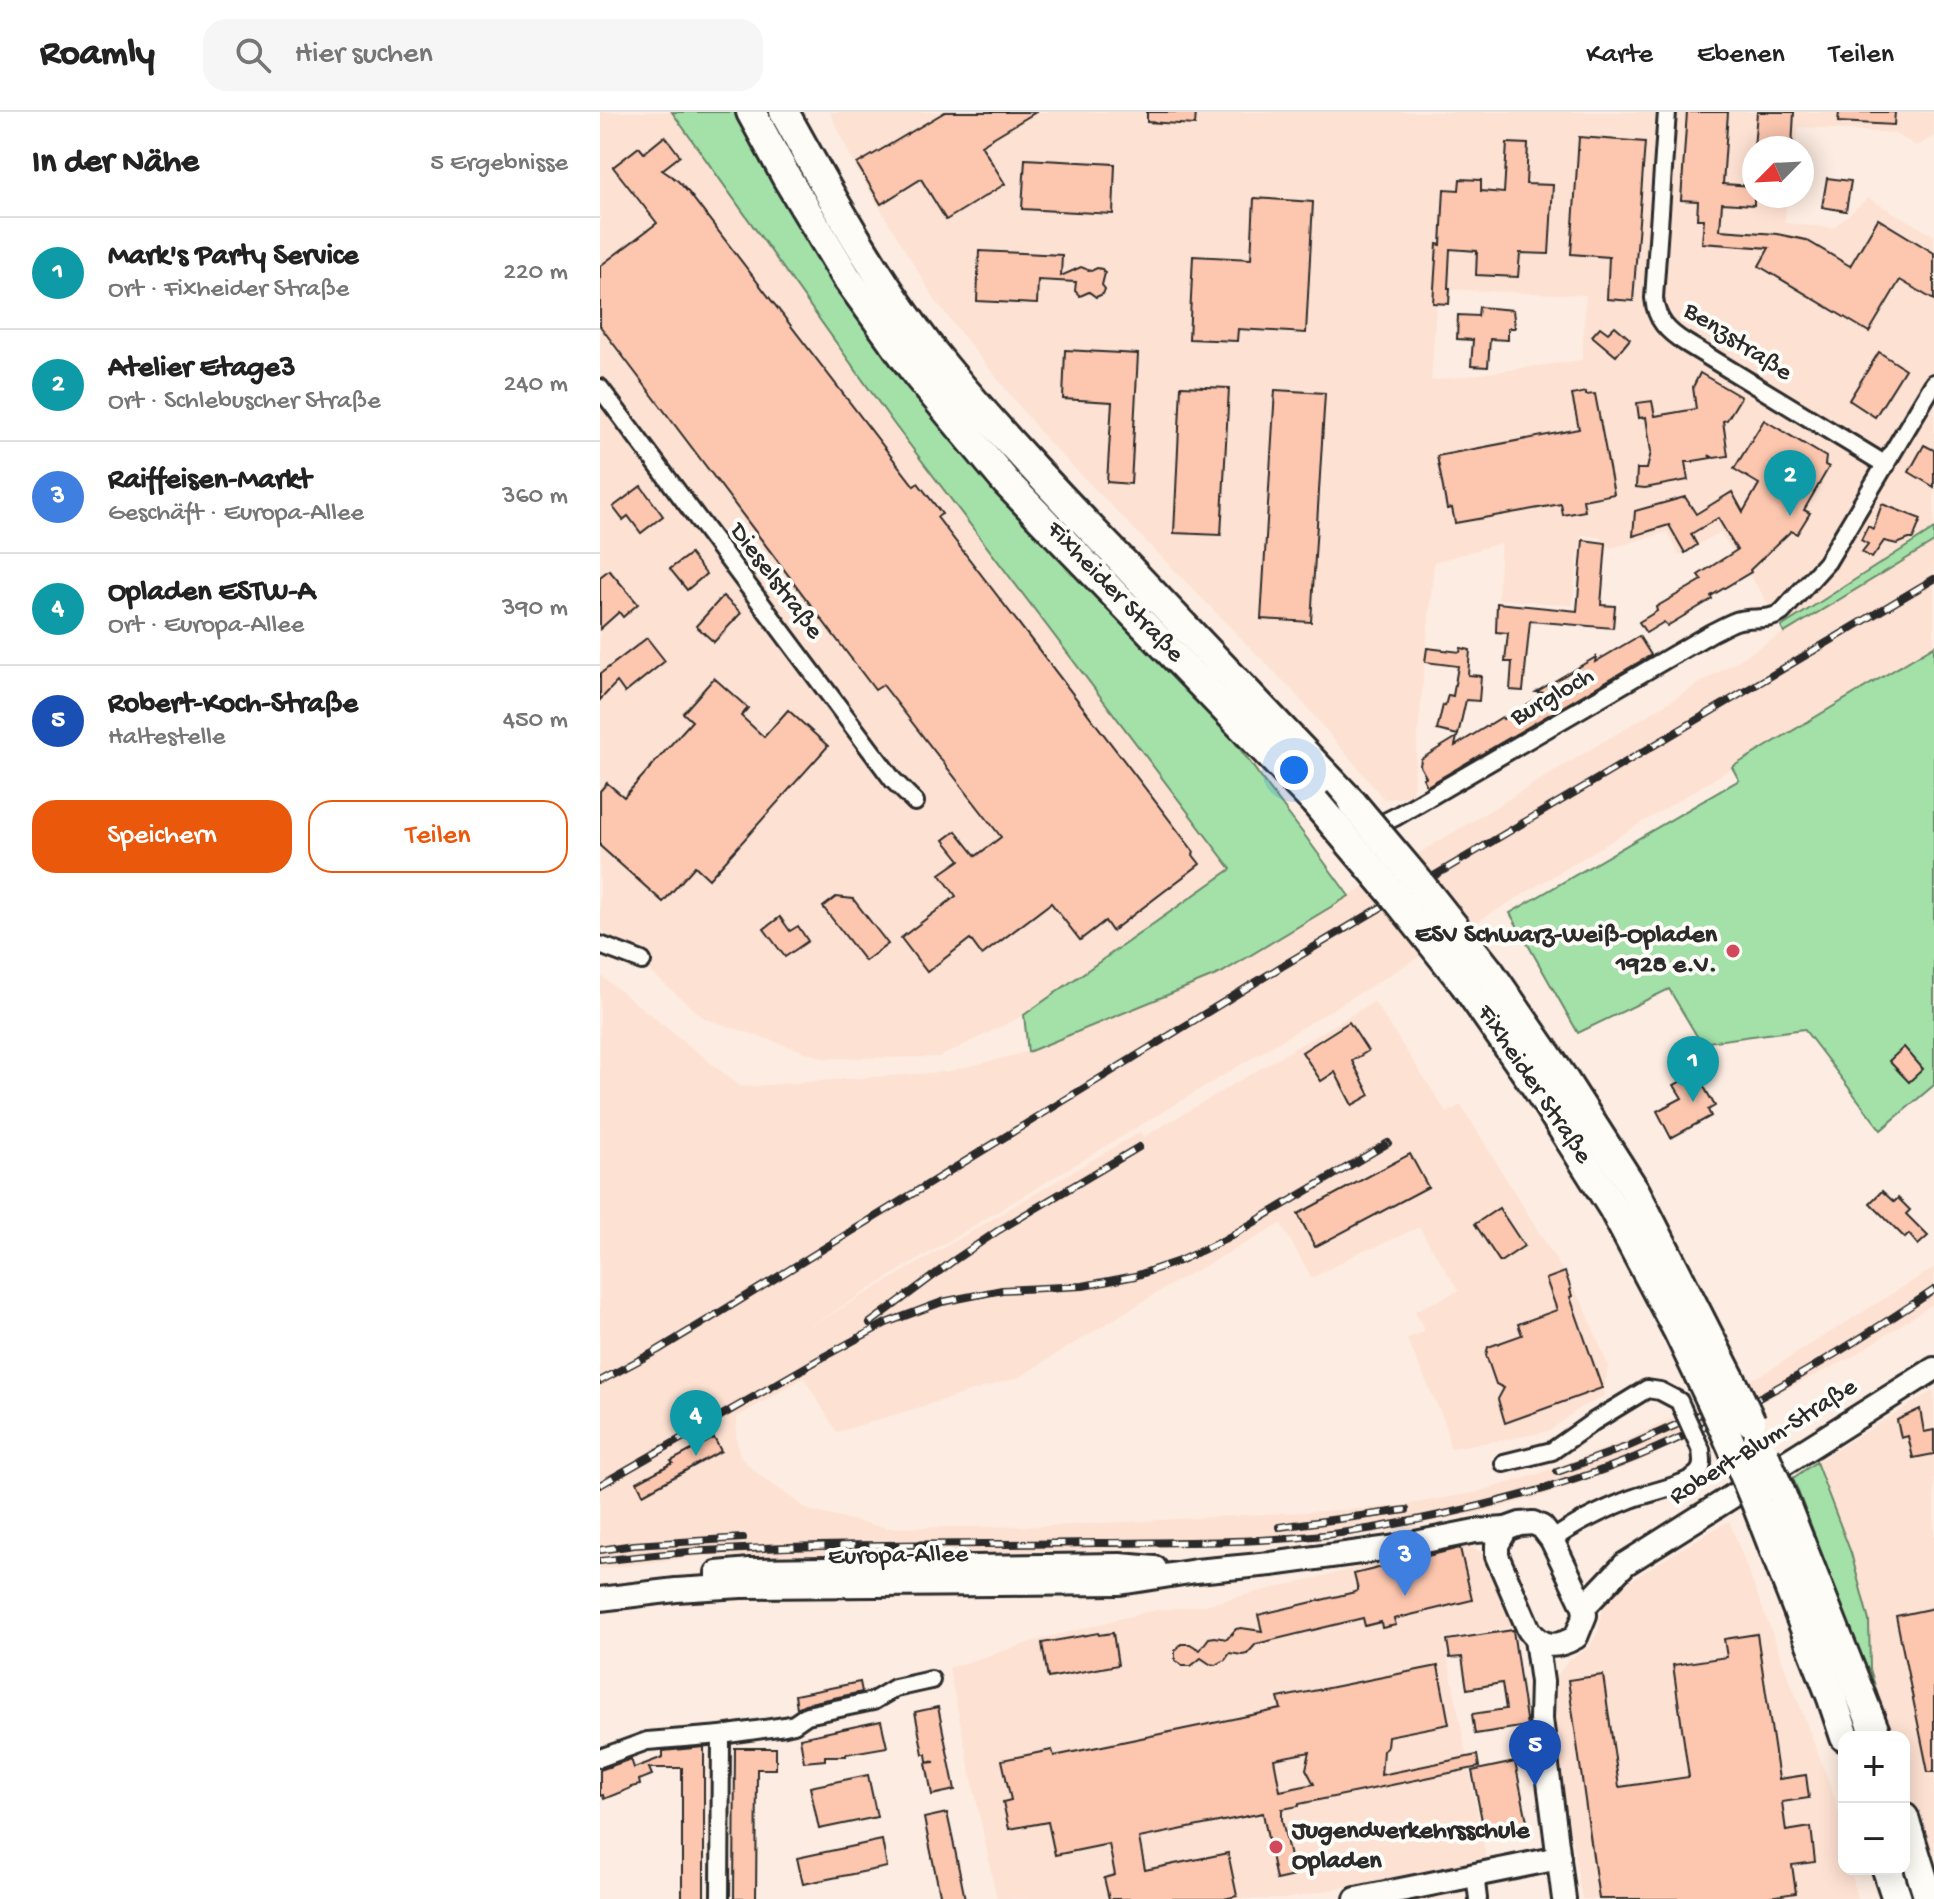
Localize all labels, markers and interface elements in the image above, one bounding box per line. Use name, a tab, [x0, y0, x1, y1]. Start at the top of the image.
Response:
search box	[203, 19, 763, 91]
text: Roamly	[40, 33, 155, 77]
icon: search	[231, 33, 275, 77]
text: Hier suchen	[295, 38, 433, 73]
text: Karte	[1586, 39, 1653, 72]
text: Ebenen	[1697, 39, 1785, 72]
text: Teilen	[1829, 39, 1894, 72]
north arrow	[1742, 136, 1814, 208]
text: In der Nähe	[32, 144, 199, 184]
text: 5 Ergebnisse	[430, 149, 568, 180]
text: Mark's Party Service	[108, 240, 359, 275]
text: 1	[53, 258, 63, 289]
text: 220 m	[503, 258, 568, 289]
text: Ort · Fixheider Straße	[108, 275, 349, 306]
street label: Benzstraße	[1676, 296, 1798, 390]
text: Atelier Etage3	[108, 352, 295, 387]
text: 2	[52, 370, 64, 401]
text: 240 m	[504, 370, 568, 401]
text: Ort · Schlebuscher Straße	[108, 387, 381, 418]
pin: 2	[1764, 450, 1816, 516]
text: Raiffeisen-Markt	[108, 464, 311, 499]
text: 3	[51, 482, 65, 513]
text: 360 m	[502, 482, 568, 513]
text: Geschäft · Europa-Allee	[108, 499, 364, 530]
street label: Fixheider Straße	[1038, 515, 1190, 671]
street label: Dieselstraße	[720, 516, 829, 647]
text: Opladen ESTW-A	[108, 576, 315, 611]
text: 4	[52, 594, 64, 625]
text: 390 m	[502, 594, 568, 625]
text: Ort · Europa-Allee	[108, 611, 304, 642]
street label: Burgloch	[1505, 662, 1600, 735]
text: Robert-Koch-Straße	[108, 688, 358, 723]
text: 5	[51, 706, 65, 737]
text: 450 m	[503, 706, 568, 737]
text: Haltestelle	[108, 723, 226, 754]
your location	[1274, 750, 1314, 790]
button: Speichern	[32, 800, 292, 873]
button: Teilen	[308, 800, 568, 873]
place label: ESV Schwarz-Weiß-Opladen 1928 e.V.	[1415, 921, 1718, 982]
marker: ESV Schwarz-Weiß-Opladen 1928 e.V.	[1724, 942, 1742, 960]
street label: Fixheider Straße	[1468, 999, 1598, 1171]
pin: 1	[1667, 1036, 1719, 1102]
street label: Robert-Blum-Straße	[1664, 1372, 1864, 1513]
pin: 4	[670, 1390, 722, 1456]
pin: 3	[1379, 1530, 1431, 1596]
street label: Europa-Allee	[828, 1540, 969, 1574]
pin: 5	[1509, 1720, 1561, 1786]
map controls	[1838, 1731, 1910, 1875]
button: +	[1838, 1731, 1910, 1803]
button: −	[1838, 1803, 1910, 1875]
place label: Jugendverkehrsschule Opladen	[1291, 1817, 1531, 1878]
marker: Jugendverkehrsschule Opladen	[1267, 1838, 1285, 1856]

